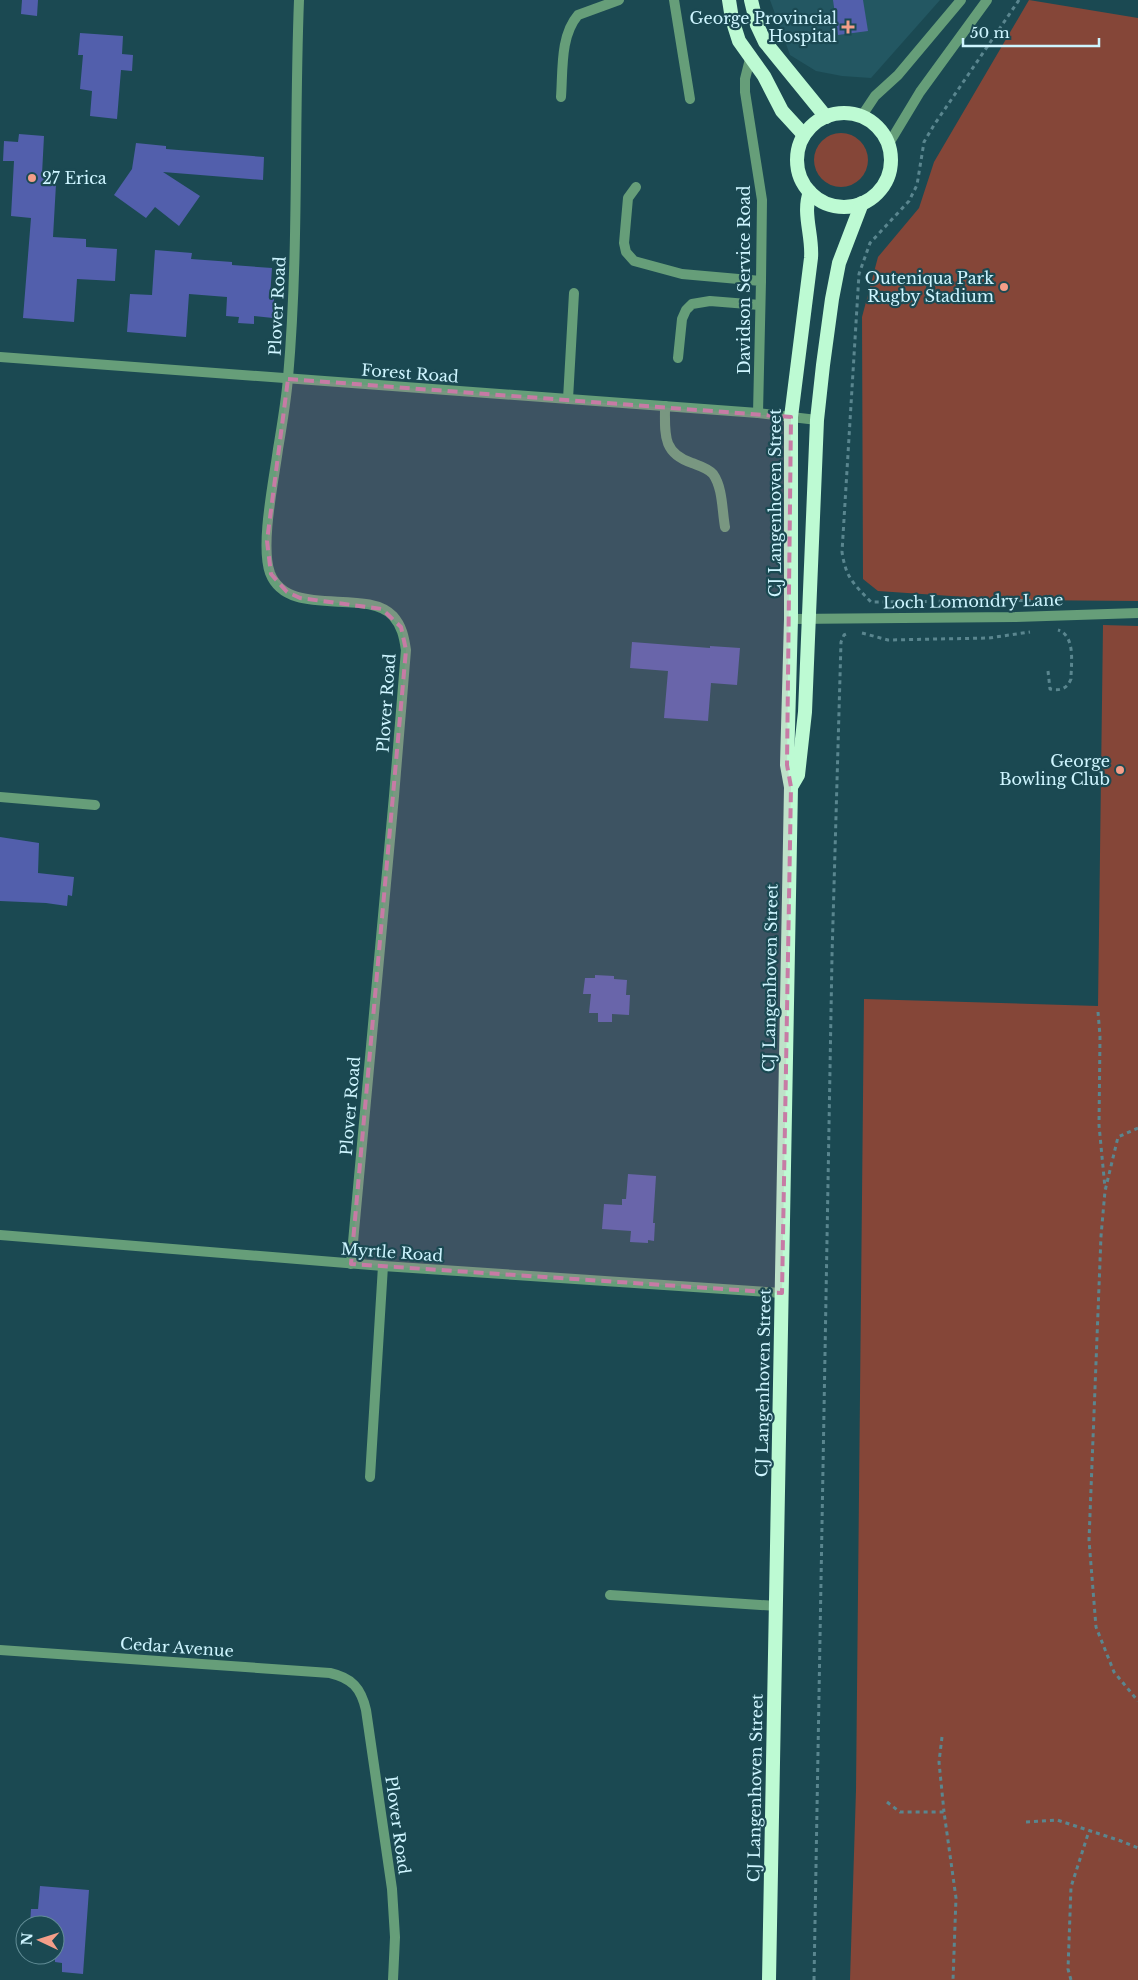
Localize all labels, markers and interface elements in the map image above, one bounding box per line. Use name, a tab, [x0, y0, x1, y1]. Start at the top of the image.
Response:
place label: George Provincial Hospital	[690, 8, 837, 46]
scale bar	[963, 15, 1099, 47]
marker: George Provincial Hospital	[841, 20, 855, 34]
text: 50 m	[970, 23, 1010, 42]
place label: 27 Erica	[42, 168, 107, 188]
marker: 27 Erica	[26, 172, 38, 184]
street label: Davidson Service Road	[734, 185, 754, 375]
street label: Plover Road	[264, 256, 290, 356]
place label: Outeniqua Park Rugby Stadium	[865, 268, 994, 306]
marker: Outeniqua Park Rugby Stadium	[998, 281, 1010, 293]
street label: Forest Road	[361, 360, 460, 386]
street label: CJ Langenhoven Street	[765, 409, 785, 597]
street label: Loch Lomondry Lane	[883, 589, 1063, 613]
street label: Plover Road	[373, 653, 399, 753]
place label: George Bowling Club	[999, 751, 1110, 789]
marker: George Bowling Club	[1114, 764, 1126, 776]
street label: CJ Langenhoven Street	[758, 884, 782, 1072]
street label: Plover Road	[336, 1055, 364, 1156]
street label: Myrtle Road	[340, 1238, 444, 1266]
street label: CJ Langenhoven Street	[751, 1289, 775, 1477]
street label: Cedar Avenue	[120, 1633, 234, 1661]
street label: CJ Langenhoven Street	[743, 1694, 767, 1882]
street label: Plover Road	[381, 1774, 415, 1876]
north arrow	[15, 1915, 65, 1965]
text: N	[18, 1932, 36, 1946]

